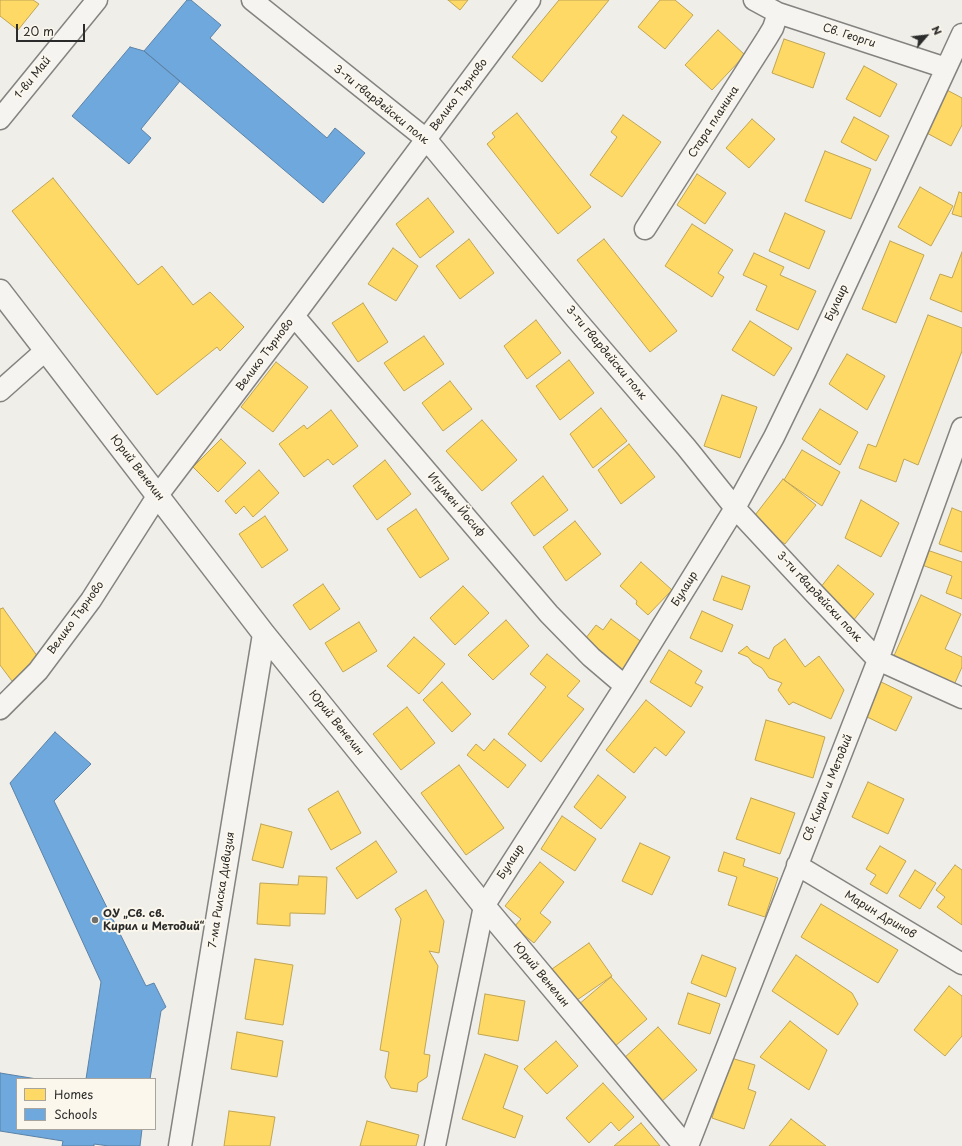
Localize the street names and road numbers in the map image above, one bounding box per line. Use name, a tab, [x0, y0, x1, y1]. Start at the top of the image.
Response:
street label: Св. Георги	[821, 21, 877, 51]
street label: 1-ви Май	[12, 54, 54, 102]
street label: Велико Търново	[427, 56, 491, 134]
street label: 3-ти гвардейски полк	[331, 63, 431, 147]
street label: Стара планина	[686, 84, 742, 160]
street label: Булаир	[823, 283, 851, 323]
street label: 3-ти гвардейски полк	[563, 303, 649, 403]
street label: Велико Търново	[233, 316, 297, 394]
street label: Юрий Венелин	[107, 432, 167, 504]
street label: Игумен Йосиф	[425, 470, 487, 540]
street label: 3-ти гвардейски полк	[774, 549, 864, 645]
street label: Булаир	[669, 569, 701, 609]
street label: Велико Търново	[45, 579, 107, 657]
street label: Юрий Венелин	[306, 688, 366, 758]
street label: Св. Кирил и Методий	[800, 733, 856, 843]
street label: 7-ма Рилска Дивизия	[206, 831, 238, 949]
street label: Булаир	[495, 842, 527, 882]
street label: Марин Дринов	[842, 888, 918, 942]
street label: Юрий Венелин	[510, 940, 572, 1010]

